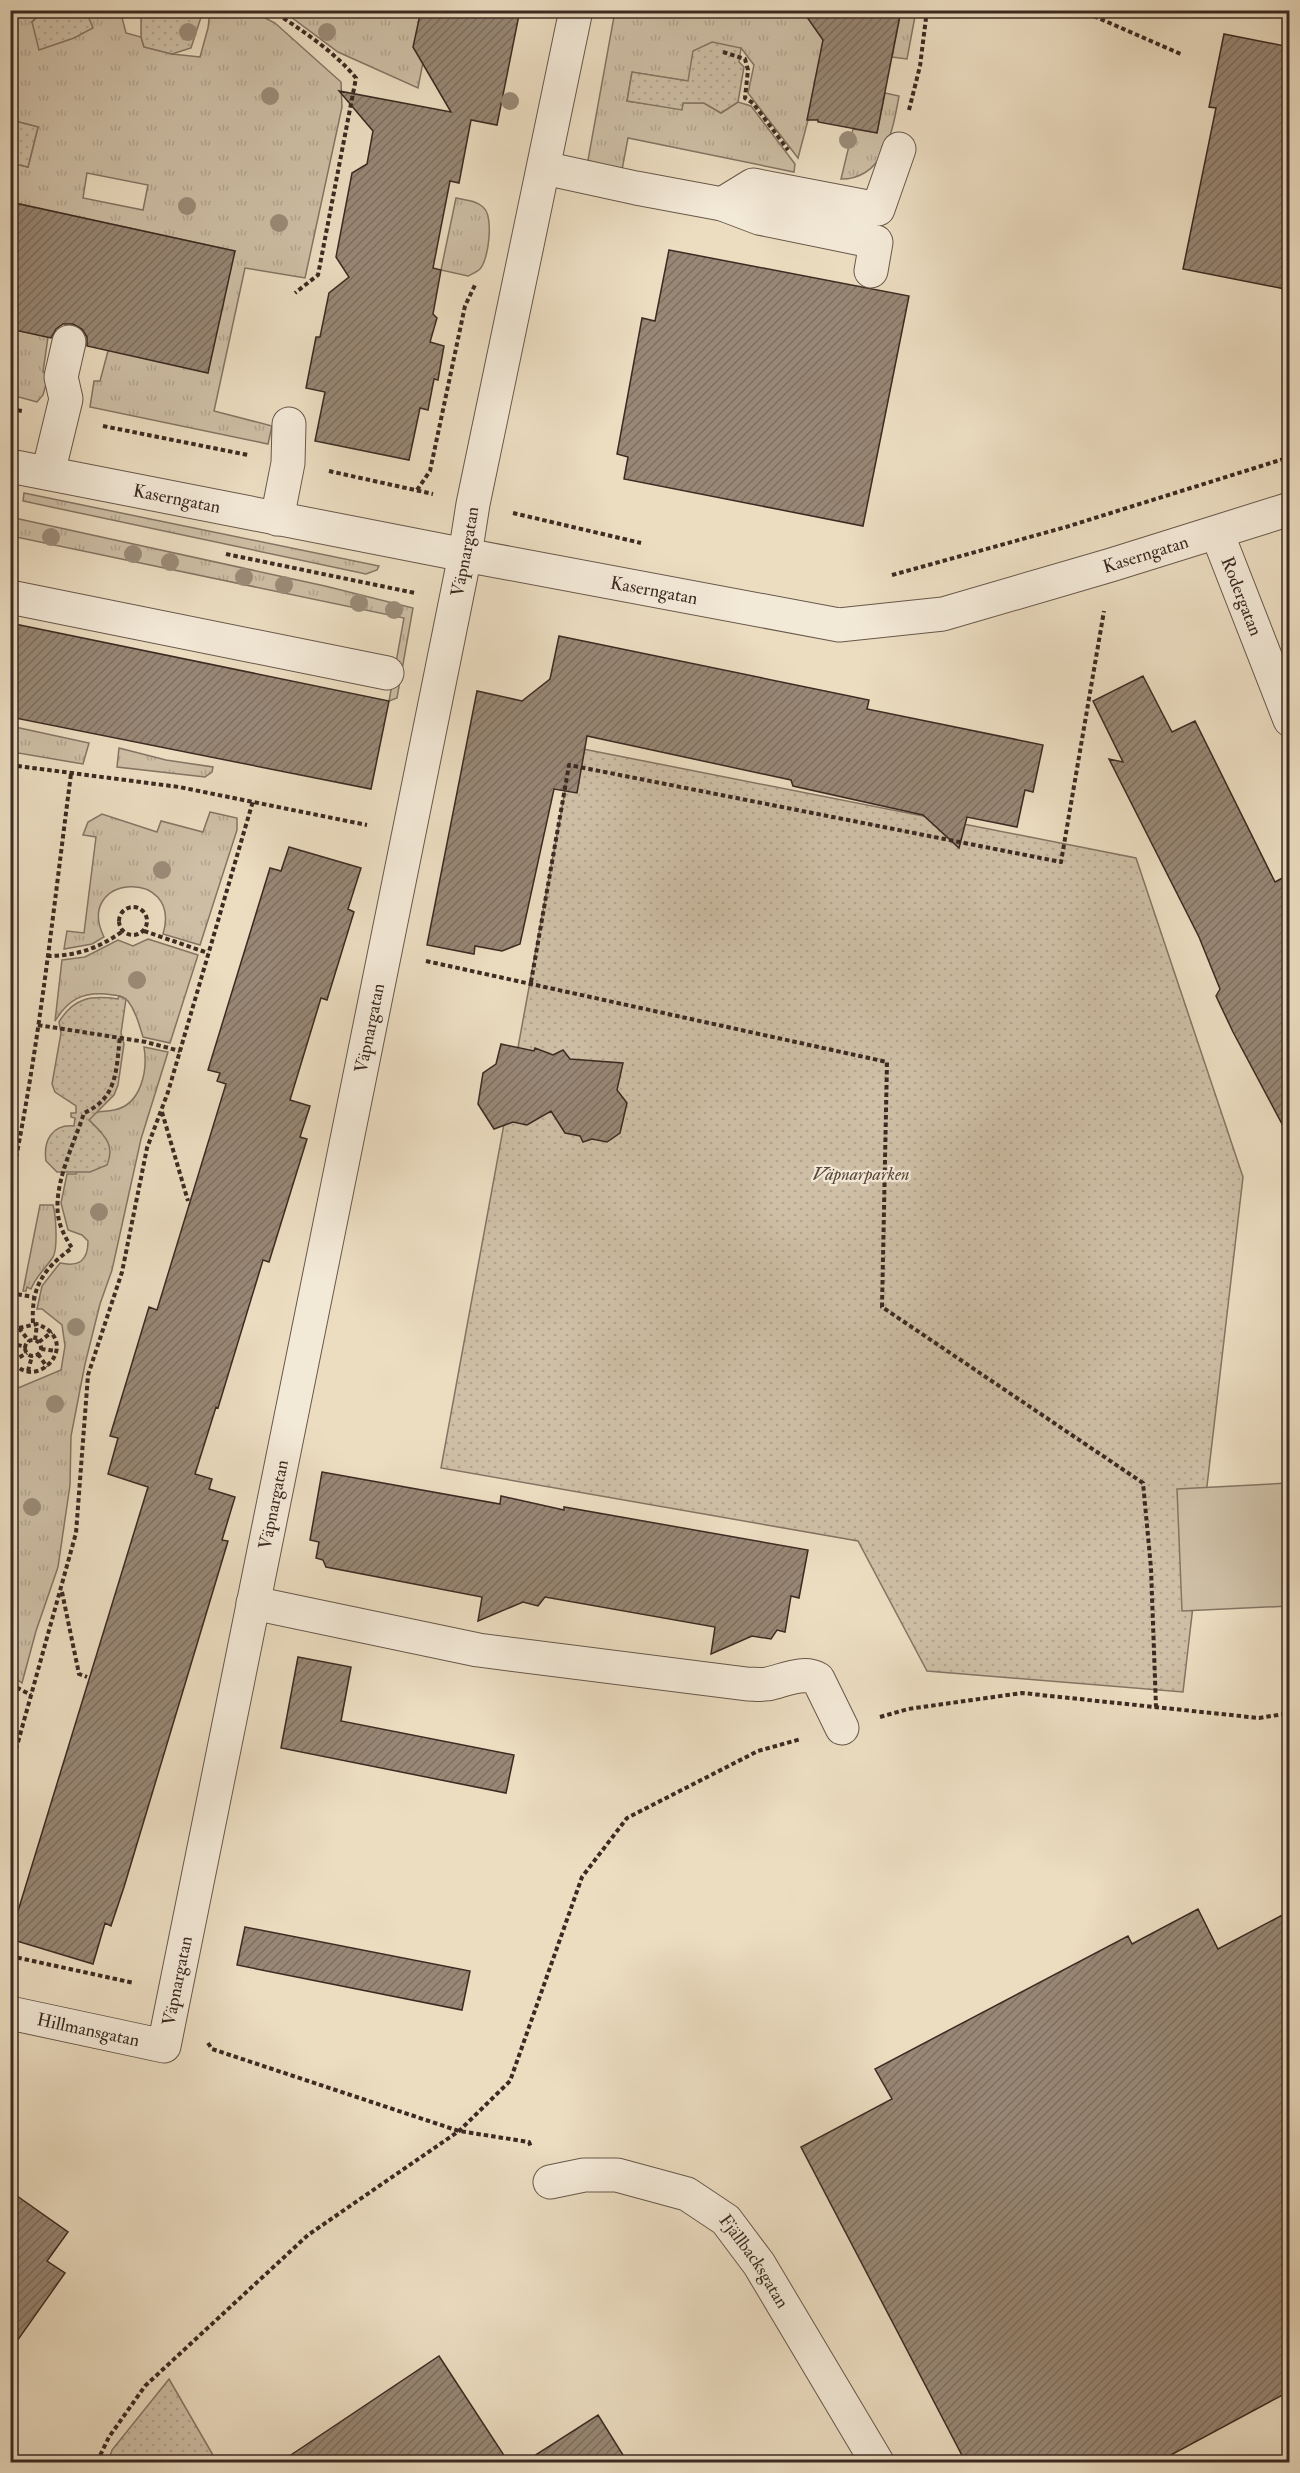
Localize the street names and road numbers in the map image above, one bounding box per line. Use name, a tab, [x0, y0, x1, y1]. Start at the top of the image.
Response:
street label: Kaserngatan	[131, 479, 222, 519]
street label: Väpnargatan	[446, 505, 484, 599]
street label: Kaserngatan	[1100, 530, 1191, 579]
street label: Rodergatan	[1215, 554, 1267, 639]
street label: Kaserngatan	[608, 571, 700, 610]
street label: Väpnargatan	[350, 981, 390, 1075]
street label: Väpnargatan	[254, 1458, 294, 1551]
street label: Väpnargatan	[157, 1934, 198, 2028]
street label: Hillmansgatan	[35, 2008, 142, 2052]
street label: Fjällbacksgatan	[714, 2210, 794, 2313]

